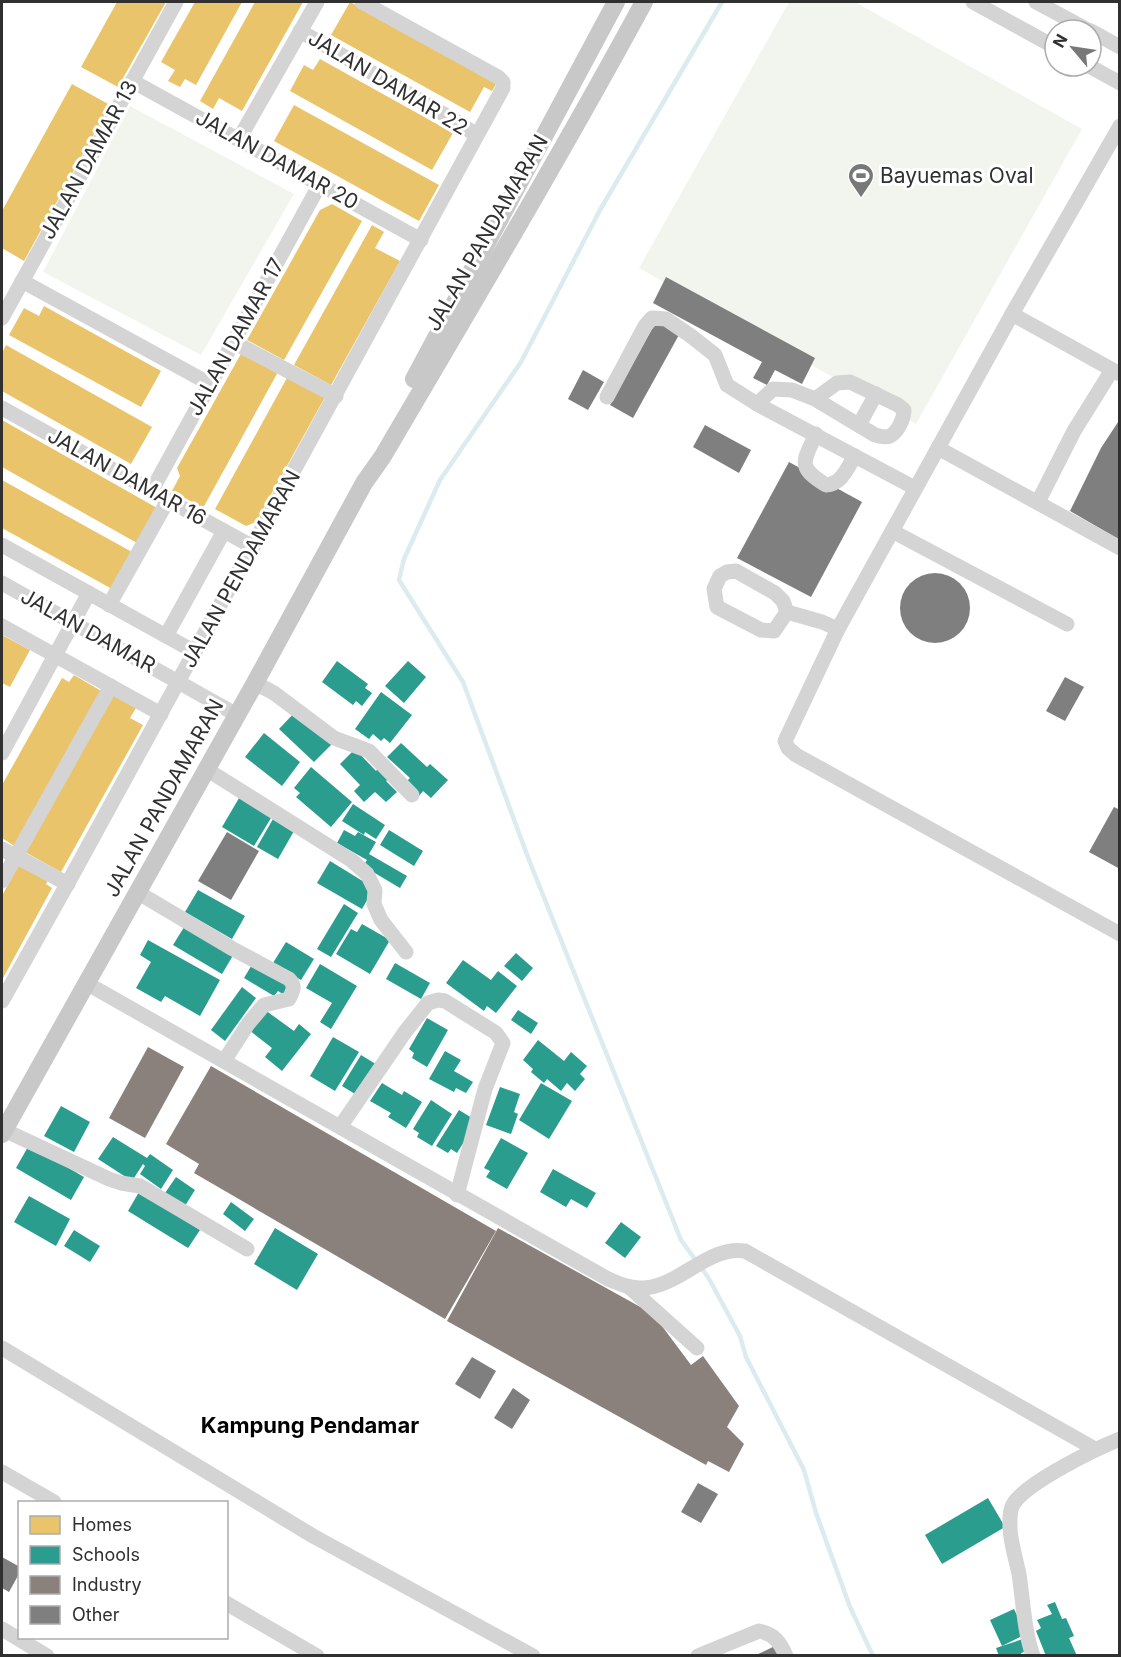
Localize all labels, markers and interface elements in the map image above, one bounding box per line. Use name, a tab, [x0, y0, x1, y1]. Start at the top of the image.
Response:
north arrow	[1043, 18, 1103, 78]
street label: JALAN DAMAR 22	[304, 25, 473, 140]
text: N	[1048, 31, 1072, 51]
street label: JALAN DAMAR 13	[35, 76, 143, 243]
street label: JALAN DAMAR 20	[192, 105, 363, 215]
street label: JALAN PANDAMARAN	[420, 130, 553, 335]
sports icon: Bayuemas Oval	[846, 161, 876, 199]
place label: Bayuemas Oval	[880, 163, 1034, 188]
street label: JALAN DAMAR 17	[182, 254, 289, 420]
street label: JALAN DAMAR 16	[44, 423, 211, 531]
street label: JALAN PENDAMARAN	[176, 466, 305, 672]
street label: JALAN DAMAR	[17, 583, 160, 678]
street label: JALAN PANDAMARAN	[99, 694, 228, 901]
district label: Kampung Pendamar	[201, 1412, 419, 1438]
legend	[18, 1501, 228, 1639]
text: Homes	[72, 1514, 132, 1535]
text: Schools	[72, 1544, 140, 1565]
text: Industry	[72, 1574, 142, 1595]
text: Other	[72, 1604, 120, 1625]

